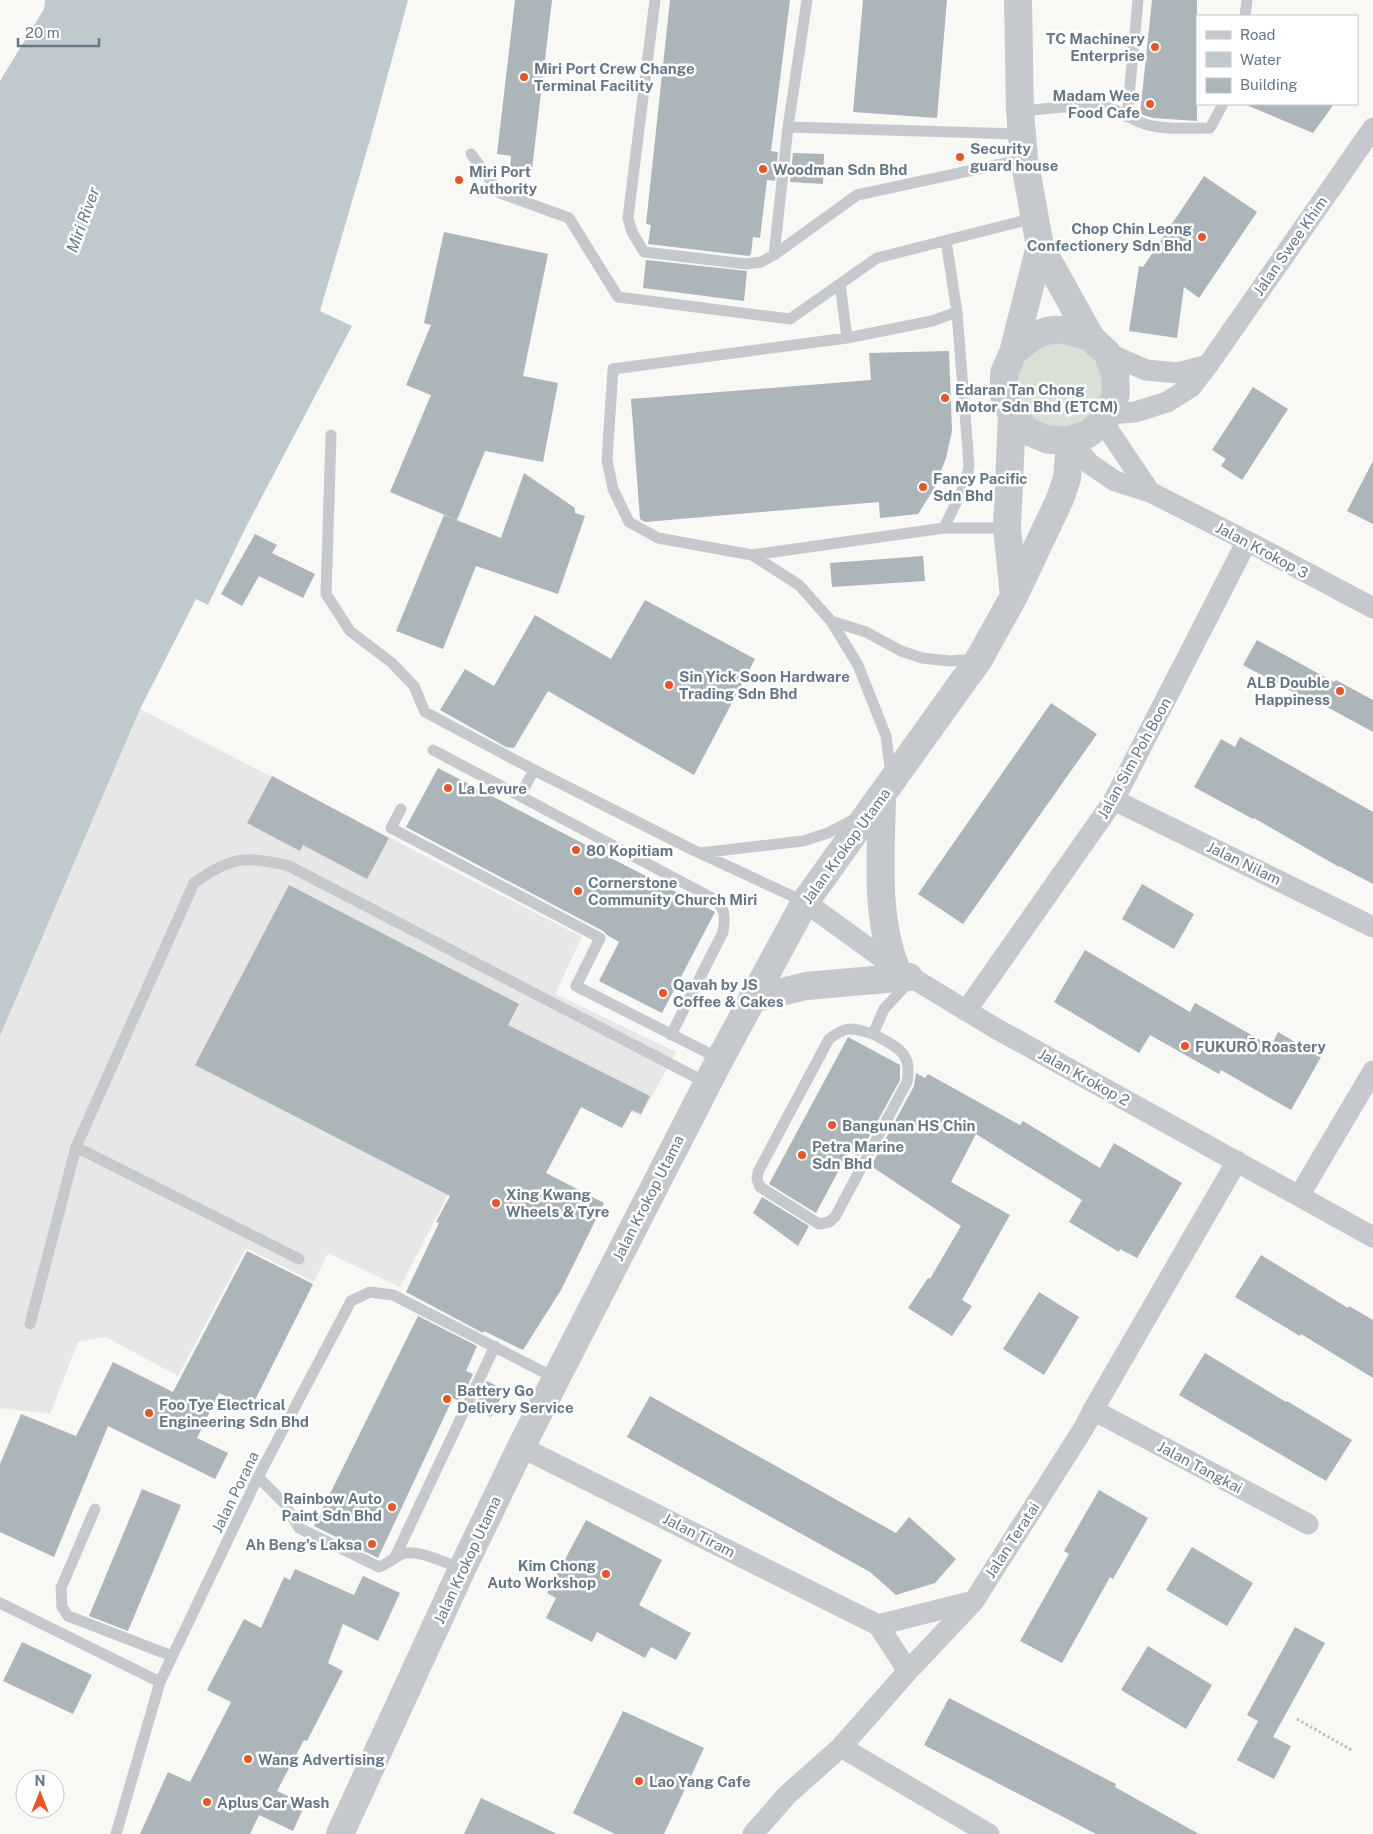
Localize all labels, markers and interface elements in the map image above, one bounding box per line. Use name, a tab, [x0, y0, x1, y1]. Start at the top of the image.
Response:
scale bar	[18, 15, 99, 47]
legend	[1196, 15, 1358, 105]
text: 20 m	[25, 24, 60, 41]
text: Road	[1240, 26, 1276, 43]
place label: TC Machinery Enterprise	[1046, 30, 1146, 64]
marker: TC Machinery Enterprise	[1149, 41, 1161, 53]
text: Water	[1240, 51, 1282, 68]
place label: Miri Port Crew Change Terminal Facility	[534, 60, 695, 94]
marker: Miri Port Crew Change Terminal Facility	[518, 71, 530, 83]
text: Building	[1240, 76, 1298, 93]
place label: Madam Wee Food Cafe	[1053, 87, 1140, 121]
marker: Madam Wee Food Cafe	[1144, 98, 1156, 110]
place label: Security guard house	[970, 140, 1058, 174]
marker: Security guard house	[954, 151, 966, 163]
place label: Woodman Sdn Bhd	[773, 161, 907, 178]
place label: Miri Port Authority	[469, 163, 538, 197]
marker: Woodman Sdn Bhd	[757, 163, 769, 175]
marker: Miri Port Authority	[453, 174, 465, 186]
water label: Miri River	[62, 184, 104, 255]
street label: Jalan Swee Khim	[1249, 193, 1331, 299]
place label: Chop Chin Leong Confectionery Sdn Bhd	[1027, 220, 1193, 254]
marker: Chop Chin Leong Confectionery Sdn Bhd	[1196, 231, 1208, 243]
place label: Edaran Tan Chong Motor Sdn Bhd (ETCM)	[955, 381, 1118, 415]
marker: Edaran Tan Chong Motor Sdn Bhd (ETCM)	[939, 392, 951, 404]
place label: Fancy Pacific Sdn Bhd	[933, 470, 1028, 504]
marker: Fancy Pacific Sdn Bhd	[917, 481, 929, 493]
street label: Jalan Krokop 3	[1213, 519, 1311, 581]
place label: Sin Yick Soon Hardware Trading Sdn Bhd	[679, 668, 850, 702]
place label: ALB Double Happiness	[1246, 674, 1330, 708]
marker: Sin Yick Soon Hardware Trading Sdn Bhd	[663, 679, 675, 691]
marker: ALB Double Happiness	[1334, 685, 1346, 697]
street label: Jalan Sim Poh Boon	[1094, 695, 1174, 821]
place label: La Levure	[458, 780, 527, 797]
marker: La Levure	[442, 782, 454, 794]
street label: Jalan Krokop Utama	[798, 785, 894, 907]
street label: Jalan Nilam	[1204, 838, 1284, 888]
place label: 80 Kopitiam	[586, 842, 673, 859]
marker: 80 Kopitiam	[570, 844, 582, 856]
place label: Cornerstone Community Church Miri	[588, 874, 757, 908]
marker: Cornerstone Community Church Miri	[572, 885, 584, 897]
place label: Qavah by JS Coffee & Cakes	[673, 976, 784, 1010]
marker: Qavah by JS Coffee & Cakes	[657, 987, 669, 999]
place label: FUKURŌ Roastery	[1195, 1037, 1326, 1055]
marker: FUKURŌ Roastery	[1179, 1040, 1191, 1052]
street label: Jalan Krokop 2	[1035, 1045, 1133, 1109]
place label: Bangunan HS Chin	[842, 1117, 976, 1134]
marker: Bangunan HS Chin	[826, 1119, 838, 1131]
street label: Jalan Krokop Utama	[609, 1132, 687, 1264]
place label: Petra Marine Sdn Bhd	[812, 1138, 904, 1172]
marker: Petra Marine Sdn Bhd	[796, 1149, 808, 1161]
place label: Xing Kwang Wheels & Tyre	[506, 1186, 609, 1220]
marker: Xing Kwang Wheels & Tyre	[490, 1197, 502, 1209]
place label: Battery Go Delivery Service	[457, 1382, 574, 1416]
marker: Battery Go Delivery Service	[441, 1393, 453, 1405]
place label: Foo Tye Electrical Engineering Sdn Bhd	[159, 1396, 309, 1430]
marker: Foo Tye Electrical Engineering Sdn Bhd	[143, 1407, 155, 1419]
street label: Jalan Tangkai	[1155, 1437, 1245, 1497]
street label: Jalan Porana	[208, 1449, 262, 1535]
place label: Rainbow Auto Paint Sdn Bhd	[282, 1490, 382, 1524]
street label: Jalan Krokop Utama	[430, 1494, 504, 1626]
street label: Jalan Teratai	[981, 1499, 1043, 1581]
marker: Rainbow Auto Paint Sdn Bhd	[386, 1501, 398, 1513]
street label: Jalan Tiram	[660, 1510, 738, 1560]
place label: Ah Beng's Laksa	[245, 1536, 362, 1553]
marker: Ah Beng's Laksa	[366, 1538, 378, 1550]
place label: Kim Chong Auto Workshop	[487, 1557, 597, 1591]
marker: Kim Chong Auto Workshop	[600, 1568, 612, 1580]
place label: Wang Advertising	[258, 1751, 385, 1768]
marker: Wang Advertising	[242, 1753, 254, 1765]
north arrow	[15, 1769, 65, 1819]
text: N	[35, 1773, 45, 1789]
place label: Lao Yang Cafe	[649, 1773, 751, 1790]
marker: Lao Yang Cafe	[633, 1775, 645, 1787]
place label: Aplus Car Wash	[217, 1794, 329, 1811]
marker: Aplus Car Wash	[201, 1796, 213, 1808]

